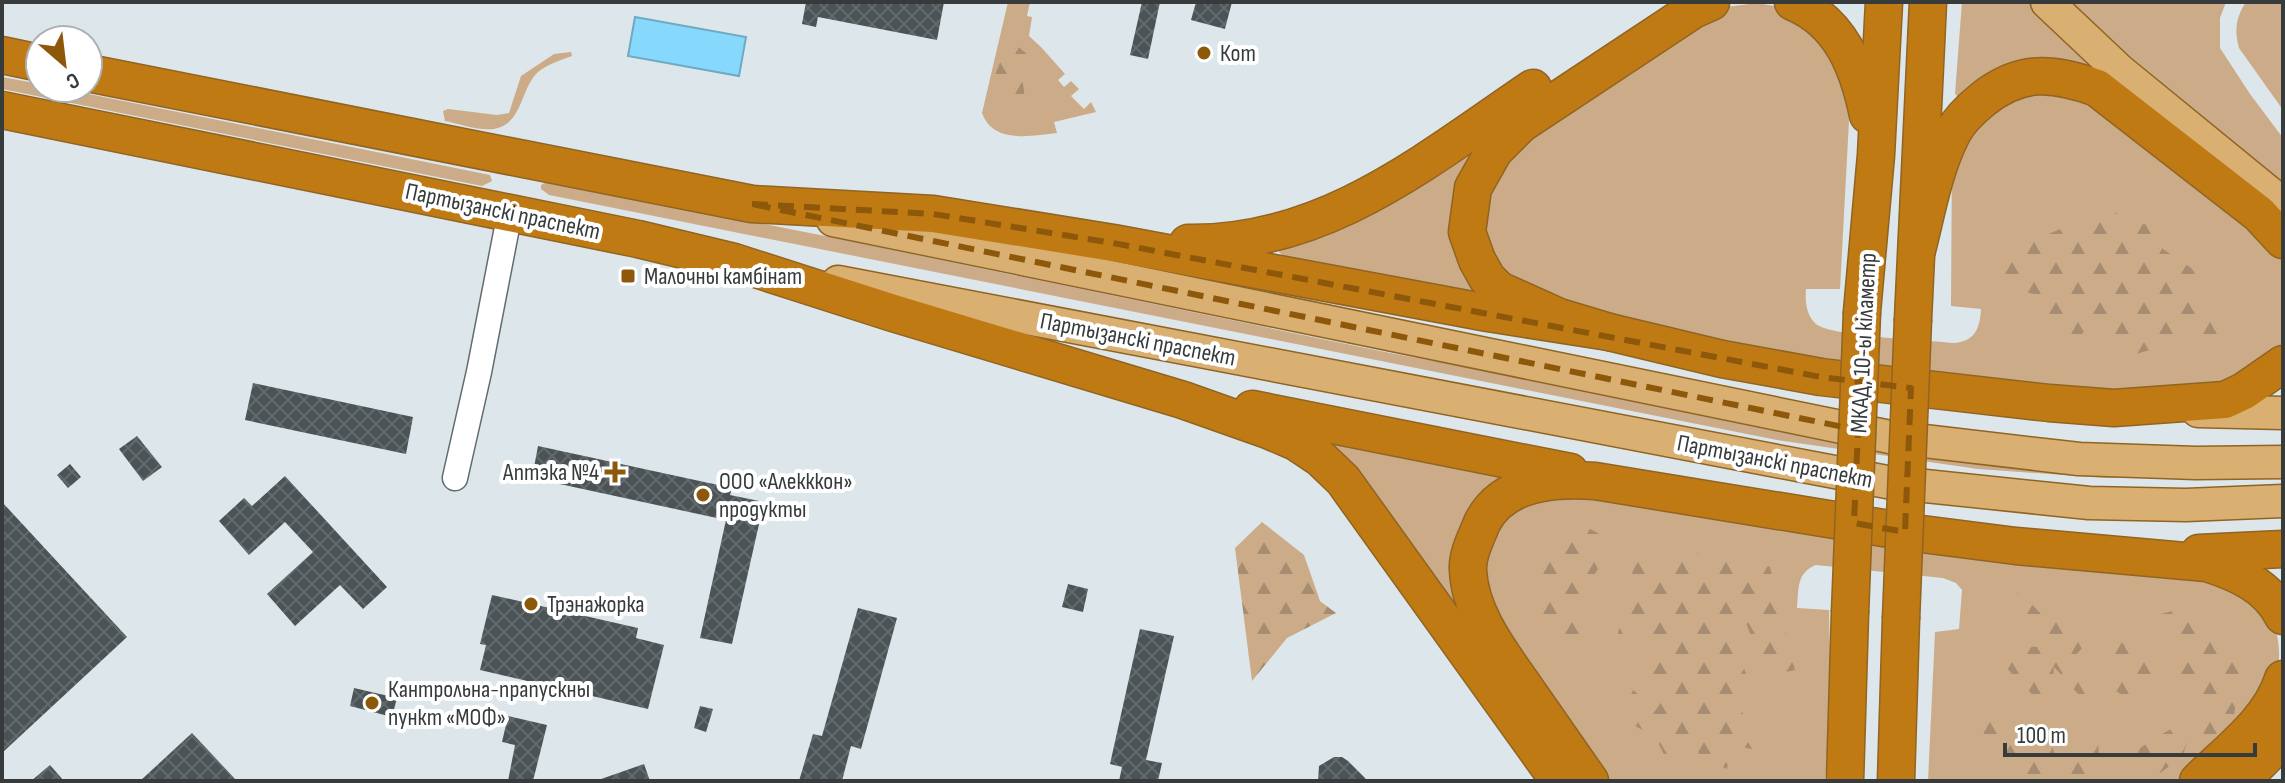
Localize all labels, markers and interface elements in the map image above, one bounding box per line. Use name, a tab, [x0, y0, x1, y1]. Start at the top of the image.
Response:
north arrow	[24, 24, 104, 104]
place label: Кот	[1220, 39, 1256, 68]
marker: Кот	[1195, 44, 1213, 62]
text: С	[61, 66, 84, 95]
street label: Партызанскі праспект	[403, 177, 603, 246]
street label: МКАД, 10-ы кіламетр	[1844, 252, 1883, 434]
place label: Малочны камбінат	[644, 262, 802, 291]
marker: Малочны камбінат	[619, 267, 637, 285]
street label: Партызанскі праспект	[1038, 306, 1238, 373]
street label: Партызанскі праспект	[1675, 428, 1875, 495]
place label: Аптэка №4	[502, 458, 599, 487]
marker: Аптэка №4	[606, 463, 624, 481]
place label: ООО «Алекккон» продукты	[719, 467, 853, 524]
marker: ООО «Алекккон» продукты	[694, 486, 712, 504]
place label: Трэнажорка	[547, 590, 645, 619]
marker: Трэнажорка	[522, 595, 540, 613]
place label: Кантрольна-прапускны пункт «МОФ»	[388, 675, 590, 732]
marker: Кантрольна-прапускны пункт «МОФ»	[363, 694, 381, 712]
scale bar	[2005, 707, 2255, 757]
text: 100 m	[2017, 721, 2066, 750]

